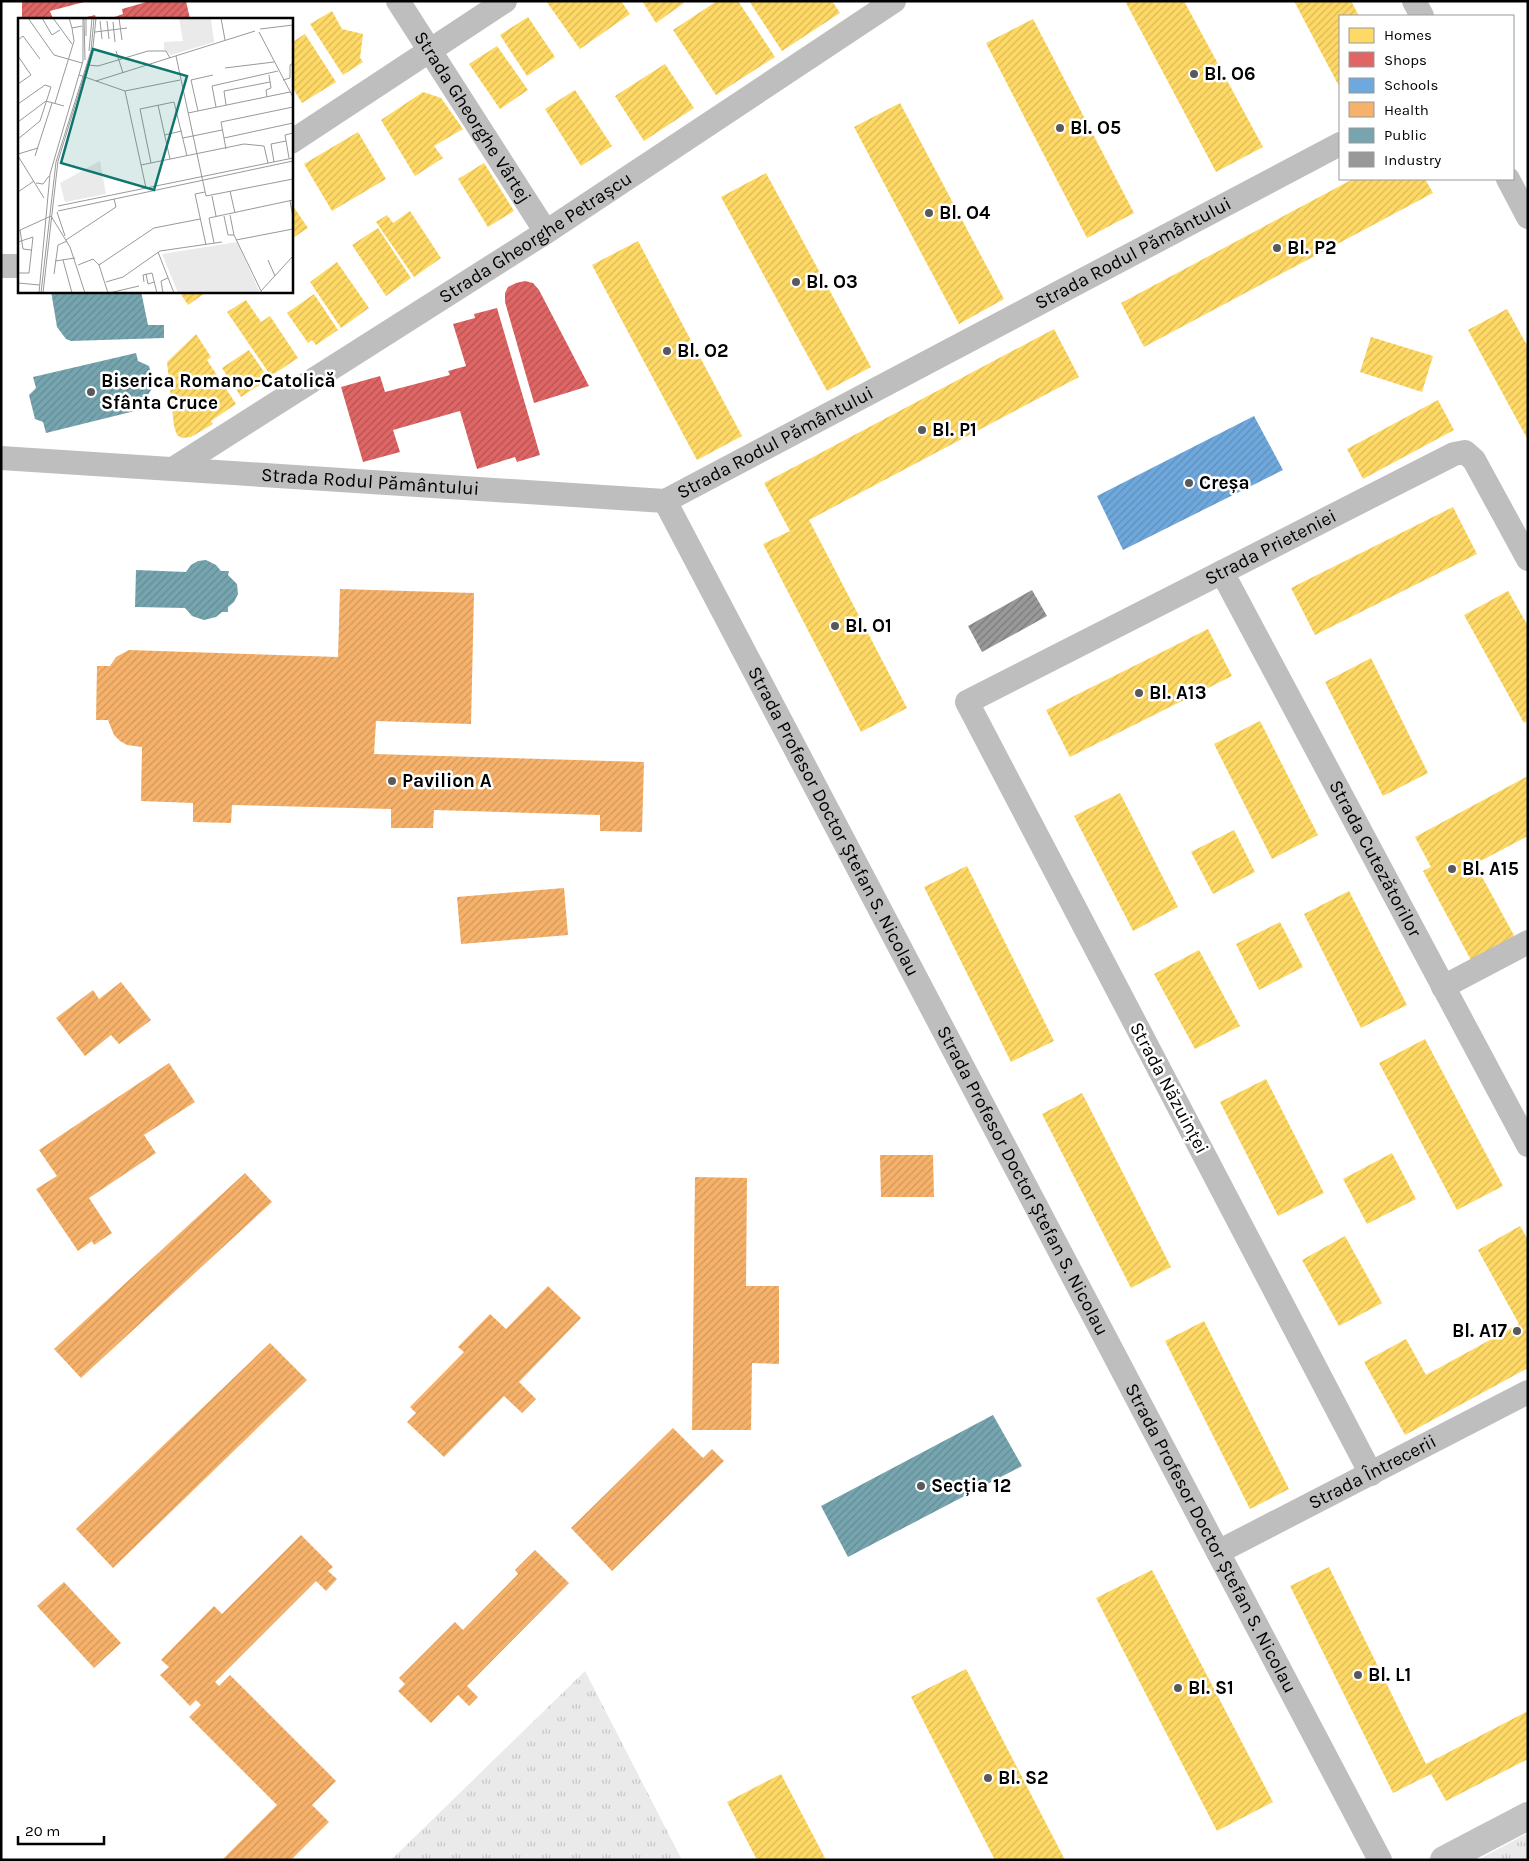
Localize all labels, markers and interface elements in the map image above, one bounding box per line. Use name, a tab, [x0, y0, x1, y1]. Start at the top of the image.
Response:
legend	[1339, 15, 1514, 180]
inset map	[18, 18, 292, 292]
text: Homes	[1384, 26, 1432, 44]
street label: Strada Gheorghe Vârtej	[409, 27, 536, 207]
text: Shops	[1384, 51, 1427, 69]
place label: Bl. O6	[1204, 63, 1256, 85]
marker: Bl. O6	[1188, 68, 1200, 80]
text: Schools	[1384, 76, 1438, 94]
text: Health	[1384, 101, 1429, 119]
place label: Bl. O5	[1070, 117, 1121, 139]
marker: Bl. O5	[1054, 122, 1066, 134]
text: Public	[1384, 126, 1427, 144]
text: Industry	[1384, 151, 1441, 169]
street label: Strada Gheorghe Petrașcu	[435, 167, 636, 308]
street label: Strada Rodul Pământului	[1031, 193, 1235, 314]
place label: Bl. O4	[939, 202, 991, 224]
marker: Bl. O4	[923, 207, 935, 219]
place label: Bl. P2	[1287, 237, 1337, 259]
marker: Bl. P2	[1271, 242, 1283, 254]
place label: Bl. O3	[806, 271, 858, 293]
marker: Bl. O3	[790, 276, 802, 288]
place label: Bl. O2	[677, 340, 728, 362]
marker: Bl. O2	[661, 345, 673, 357]
place label: Biserica Romano-Catolică Sfânta Cruce	[101, 370, 336, 414]
street label: Strada Rodul Pământului	[673, 382, 877, 504]
marker: Biserica Romano-Catolică Sfânta Cruce	[85, 386, 97, 398]
place label: Bl. P1	[932, 419, 977, 441]
marker: Bl. P1	[916, 424, 928, 436]
street label: Strada Rodul Pământului	[260, 464, 480, 500]
place label: Creșa	[1199, 472, 1250, 494]
marker: Creșa	[1183, 477, 1195, 489]
street label: Strada Prieteniei	[1201, 505, 1340, 590]
place label: Bl. O1	[845, 615, 892, 637]
marker: Bl. O1	[829, 620, 841, 632]
street label: Strada Profesor Doctor Ștefan S. Nicolau	[743, 663, 924, 980]
place label: Bl. A13	[1149, 682, 1206, 704]
marker: Bl. A13	[1133, 687, 1145, 699]
place label: Pavilion A	[402, 770, 492, 792]
marker: Pavilion A	[386, 775, 398, 787]
street label: Strada Cutezătorilor	[1324, 777, 1426, 941]
place label: Bl. A15	[1462, 858, 1519, 880]
marker: Bl. A15	[1446, 863, 1458, 875]
street label: Strada Năzuinței	[1125, 1018, 1213, 1158]
street label: Strada Profesor Doctor Ștefan S. Nicolau	[932, 1022, 1113, 1339]
place label: Bl. A17	[1452, 1320, 1508, 1342]
marker: Bl. A17	[1511, 1325, 1523, 1337]
street label: Strada Profesor Doctor Ștefan S. Nicolau	[1120, 1380, 1301, 1697]
street label: Strada Întrecerii	[1305, 1430, 1440, 1514]
place label: Secția 12	[931, 1475, 1011, 1497]
marker: Secția 12	[915, 1480, 927, 1492]
place label: Bl. L1	[1368, 1664, 1411, 1686]
marker: Bl. L1	[1352, 1669, 1364, 1681]
place label: Bl. S1	[1188, 1677, 1234, 1699]
marker: Bl. S1	[1172, 1682, 1184, 1694]
place label: Bl. S2	[998, 1767, 1049, 1789]
marker: Bl. S2	[982, 1772, 994, 1784]
scale bar	[18, 1814, 104, 1846]
text: 20 m	[25, 1822, 60, 1840]

